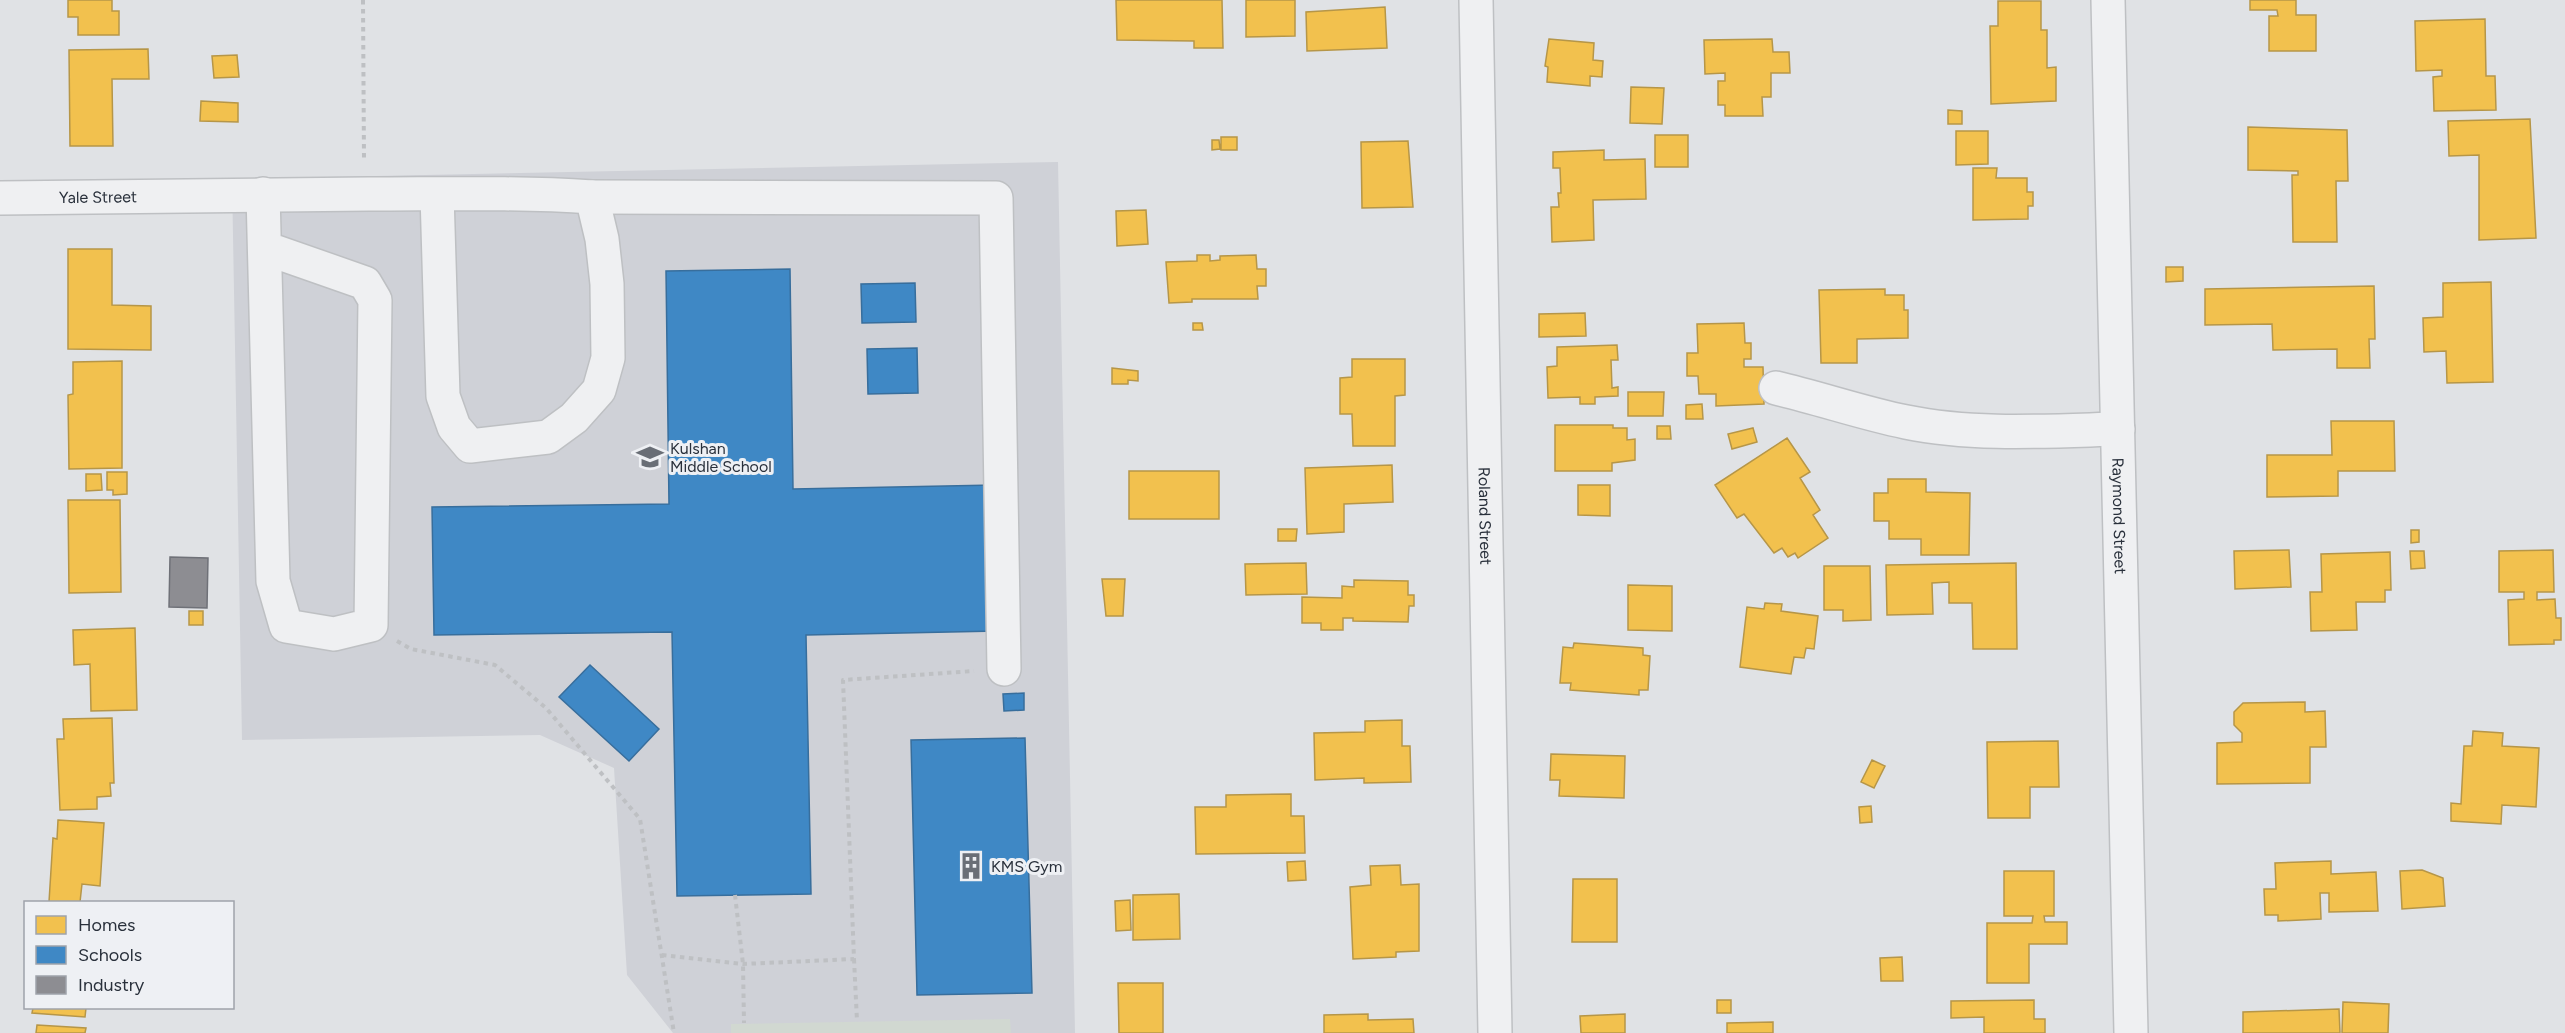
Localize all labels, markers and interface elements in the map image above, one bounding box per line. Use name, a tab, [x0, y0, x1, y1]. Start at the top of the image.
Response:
street label: Yale Street	[59, 187, 137, 207]
place label: Kulshan Middle School	[670, 439, 772, 476]
school or university icon: Kulshan Middle School	[635, 442, 665, 472]
street label: Raymond Street	[2109, 457, 2130, 574]
street label: Roland Street	[1475, 467, 1496, 565]
building icon: KMS Gym	[956, 851, 986, 881]
place label: KMS Gym	[991, 857, 1062, 876]
legend	[24, 901, 234, 1009]
text: Homes	[78, 914, 136, 936]
text: Schools	[78, 944, 142, 966]
text: Industry	[78, 974, 145, 996]

